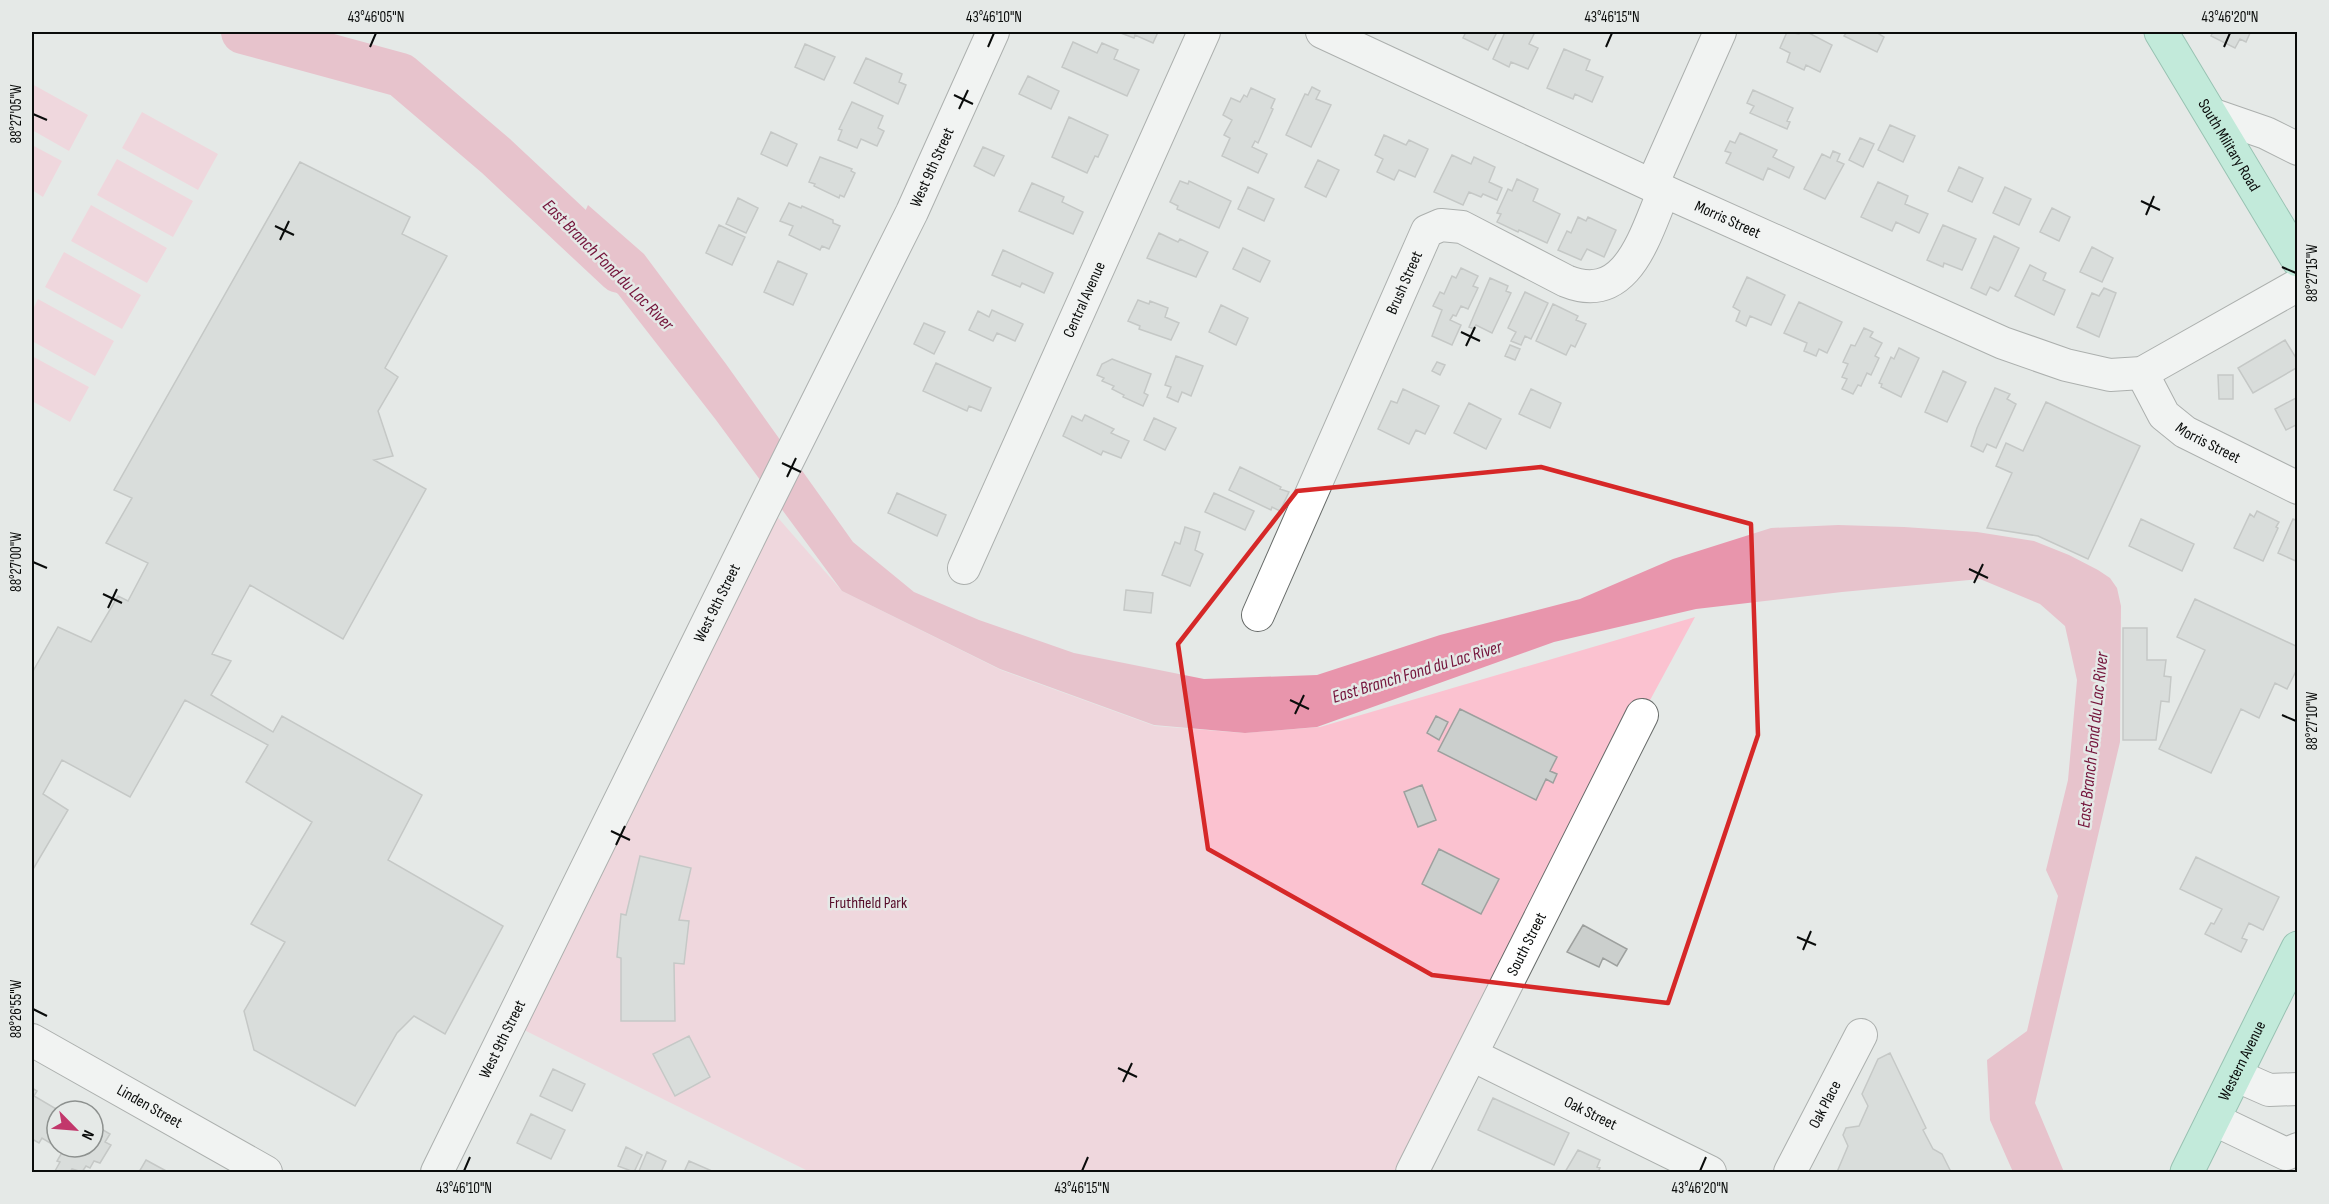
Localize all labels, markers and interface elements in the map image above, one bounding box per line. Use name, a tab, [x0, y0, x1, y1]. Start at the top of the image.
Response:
text: 43°46'05"N	[348, 8, 404, 27]
text: 43°46'10"N	[966, 8, 1022, 27]
text: 43°46'15"N	[1584, 8, 1640, 27]
text: 43°46'20"N	[2202, 8, 2258, 27]
text: 88°27'05"W	[7, 84, 26, 144]
street label: South Military Road	[2194, 95, 2264, 195]
street label: West 9th Street	[906, 125, 958, 210]
water label: East Branch Fond du Lac River	[538, 195, 679, 336]
street label: Morris Street	[1692, 196, 1764, 243]
text: 88°27'15"W	[2303, 244, 2322, 302]
street label: Brush Street	[1382, 248, 1427, 317]
street label: Central Avenue	[1059, 259, 1109, 341]
street label: Morris Street	[2172, 419, 2244, 468]
text: 88°27'00"W	[7, 532, 26, 592]
street label: West 9th Street	[690, 561, 744, 646]
water label: East Branch Fond du Lac River	[1329, 636, 1505, 708]
water label: East Branch Fond du Lac River	[2073, 650, 2113, 829]
text: 88°27'10"W	[2303, 692, 2322, 750]
park label: Fruthfield Park	[829, 894, 907, 913]
street label: South Street	[1503, 909, 1551, 979]
text: 88°26'55"W	[7, 979, 26, 1038]
street label: West 9th Street	[475, 997, 530, 1082]
street label: Western Avenue	[2214, 1018, 2270, 1104]
street label: Oak Place	[1805, 1077, 1845, 1132]
street label: Linden Street	[114, 1080, 186, 1132]
street label: Oak Street	[1561, 1092, 1620, 1134]
north arrow	[45, 1099, 105, 1159]
text: N	[77, 1127, 98, 1143]
text: 43°46'10"N	[436, 1179, 492, 1198]
text: 43°46'15"N	[1054, 1179, 1110, 1198]
text: 43°46'20"N	[1672, 1179, 1728, 1198]

